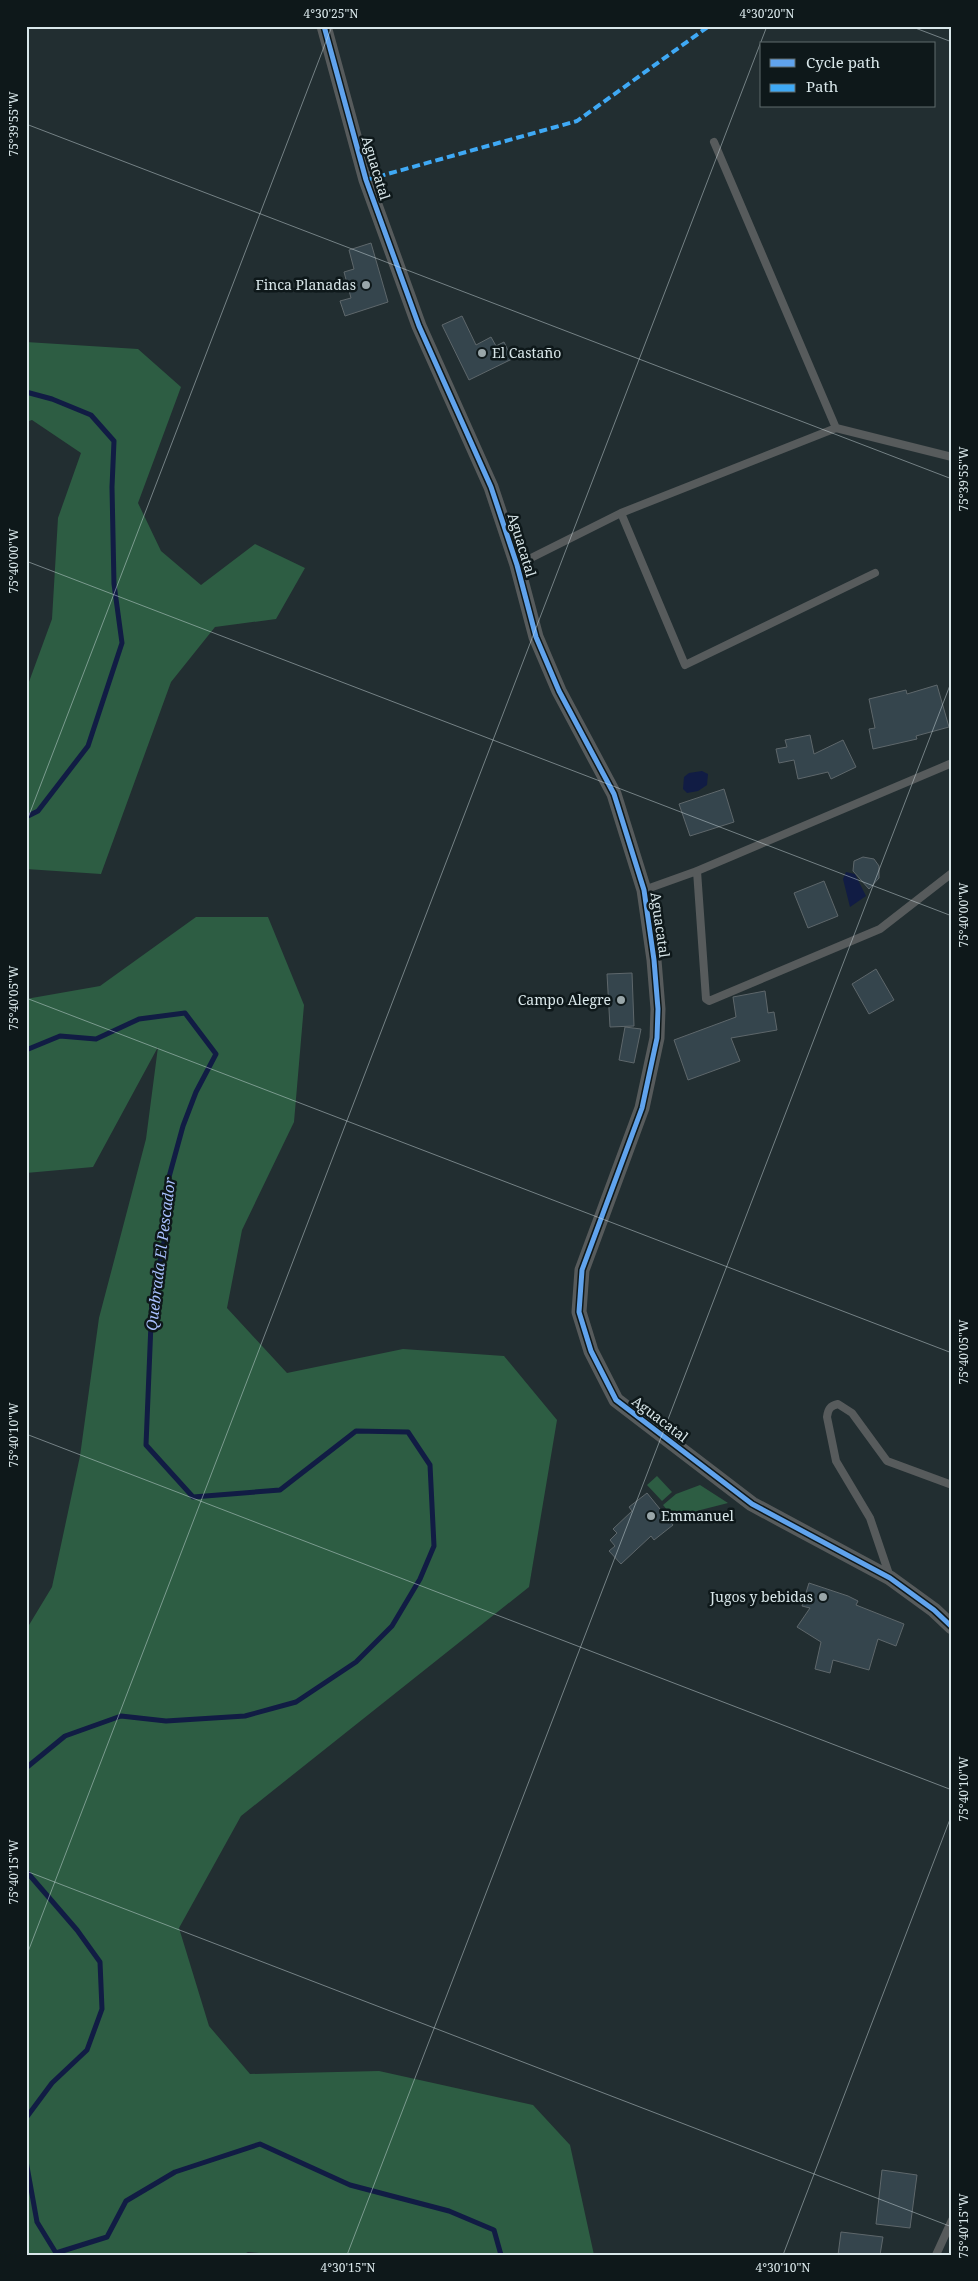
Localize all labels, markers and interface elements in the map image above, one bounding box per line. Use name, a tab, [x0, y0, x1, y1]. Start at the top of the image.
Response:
text: 4°30'25"N	[303, 5, 359, 22]
text: 4°30'20"N	[739, 5, 795, 22]
legend	[760, 42, 936, 108]
text: Cycle path	[806, 52, 881, 72]
text: Path	[806, 76, 839, 96]
text: 75°39'55"W	[5, 91, 22, 157]
street label: Aguacatal	[358, 134, 395, 203]
place label: Finca Planadas	[255, 275, 356, 294]
marker: Finca Planadas	[360, 279, 372, 291]
place label: El Castaño	[492, 343, 561, 362]
marker: El Castaño	[476, 347, 488, 359]
text: 75°39'55"W	[955, 446, 972, 512]
street label: Aguacatal	[504, 511, 541, 580]
text: 75°40'00"W	[5, 528, 22, 594]
text: 75°40'00"W	[955, 882, 972, 948]
street label: Aguacatal	[647, 891, 675, 959]
text: 75°40'05"W	[5, 965, 22, 1031]
place label: Campo Alegre	[518, 990, 611, 1009]
marker: Campo Alegre	[615, 994, 627, 1006]
water label: Quebrada El Pescador	[141, 1175, 179, 1332]
text: 75°40'05"W	[955, 1319, 972, 1385]
street label: Aguacatal	[628, 1391, 693, 1446]
text: 75°40'10"W	[5, 1402, 22, 1468]
place label: Emmanuel	[661, 1506, 734, 1525]
marker: Emmanuel	[645, 1510, 657, 1522]
place label: Jugos y bebidas	[709, 1587, 813, 1606]
marker: Jugos y bebidas	[817, 1591, 829, 1603]
text: 75°40'10"W	[955, 1756, 972, 1822]
text: 75°40'15"W	[5, 1839, 22, 1905]
text: 75°40'15"W	[955, 2193, 972, 2259]
text: 4°30'15"N	[320, 2259, 376, 2276]
text: 4°30'10"N	[755, 2259, 811, 2276]

